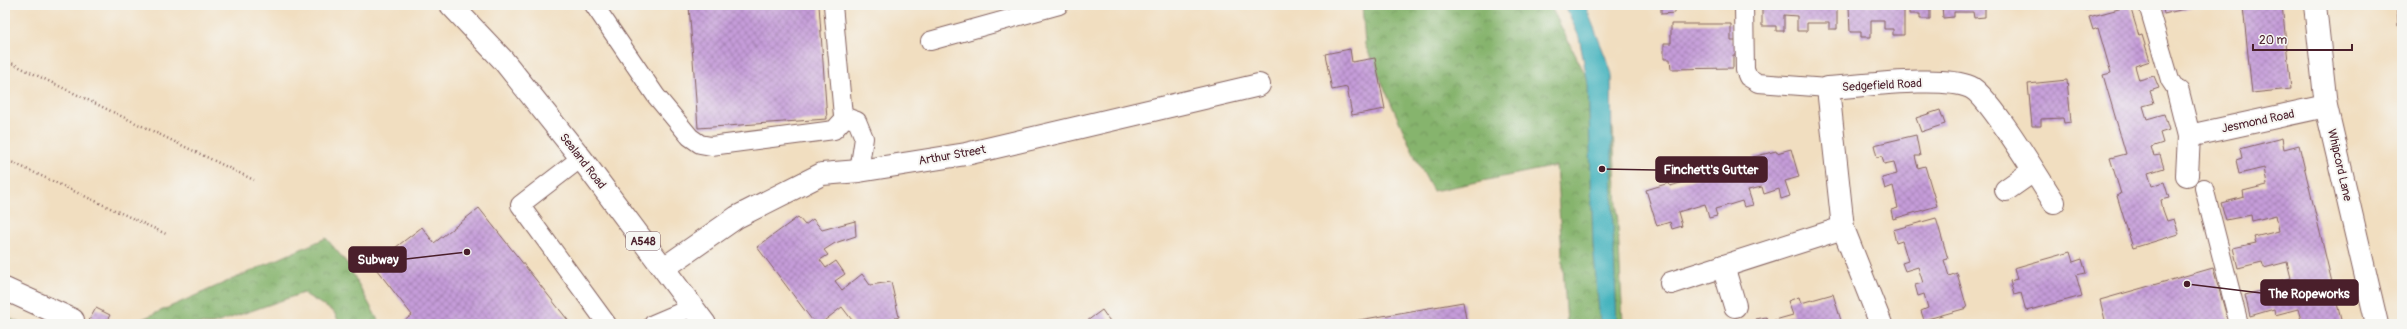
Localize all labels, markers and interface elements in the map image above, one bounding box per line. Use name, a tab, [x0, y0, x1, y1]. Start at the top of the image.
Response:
scale bar	[2253, 26, 2352, 52]
text: 20 m	[2259, 33, 2288, 48]
street label: Sedgefield Road	[1842, 76, 1922, 95]
street label: Jesmond Road	[2220, 106, 2296, 137]
street label: Whipcord Lane	[2324, 128, 2355, 203]
street label: Sealand Road	[556, 130, 609, 192]
street label: Arthur Street	[917, 142, 987, 169]
callout: Finchett's Gutter	[1656, 157, 1767, 182]
text: Finchett's Gutter	[1664, 162, 1759, 178]
road number: A548	[626, 232, 660, 250]
callout: Subway	[349, 247, 406, 272]
text: Subway	[358, 252, 399, 268]
callout: The Ropeworks	[2261, 280, 2358, 305]
text: The Ropeworks	[2267, 286, 2350, 302]

